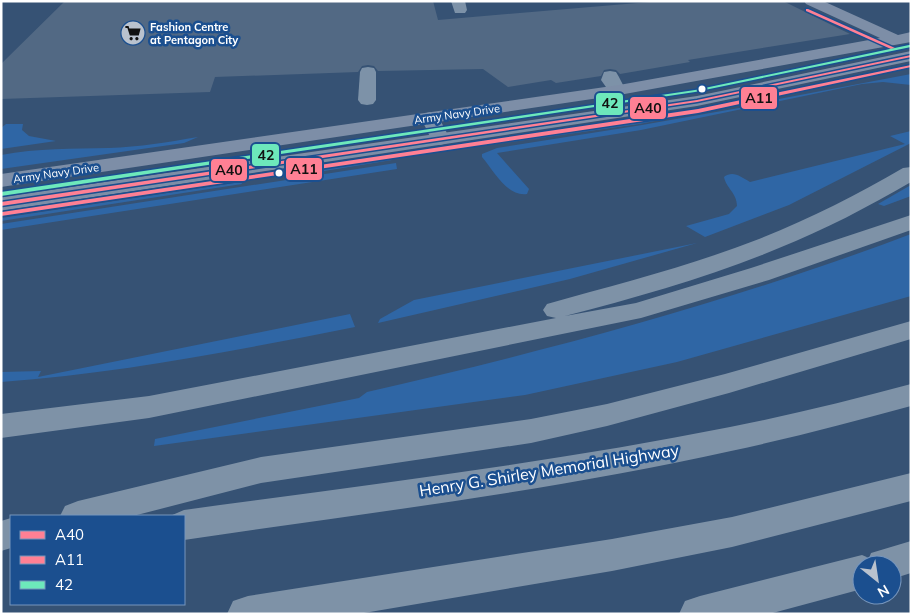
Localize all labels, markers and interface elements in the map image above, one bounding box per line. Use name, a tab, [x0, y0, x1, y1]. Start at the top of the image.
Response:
supermarket icon: Fashion Centre at Pentagon City	[120, 20, 146, 46]
place label: Fashion Centre at Pentagon City	[150, 20, 238, 47]
unlabelled marker	[697, 84, 707, 94]
line badge: A11	[740, 86, 778, 110]
text: A11	[745, 89, 773, 107]
line badge: 42	[595, 92, 624, 116]
text: 42	[602, 94, 618, 112]
line badge: A40	[629, 96, 667, 120]
text: A40	[634, 99, 662, 117]
street label: Army Navy Drive	[413, 101, 501, 127]
line badge: 42	[251, 143, 280, 167]
text: 42	[258, 146, 274, 164]
line badge: A11	[285, 157, 323, 181]
line badge: A40	[210, 158, 248, 182]
street label: Army Navy Drive	[12, 160, 100, 186]
text: A11	[290, 160, 318, 178]
text: A40	[215, 161, 243, 179]
unlabelled marker	[274, 168, 284, 178]
street label: Henry G. Shirley Memorial Highway	[418, 440, 681, 500]
legend	[10, 515, 185, 605]
text: A40	[55, 525, 84, 544]
text: A11	[55, 550, 84, 569]
north arrow	[852, 555, 902, 605]
text: 42	[55, 575, 73, 594]
text: N	[874, 581, 893, 602]

